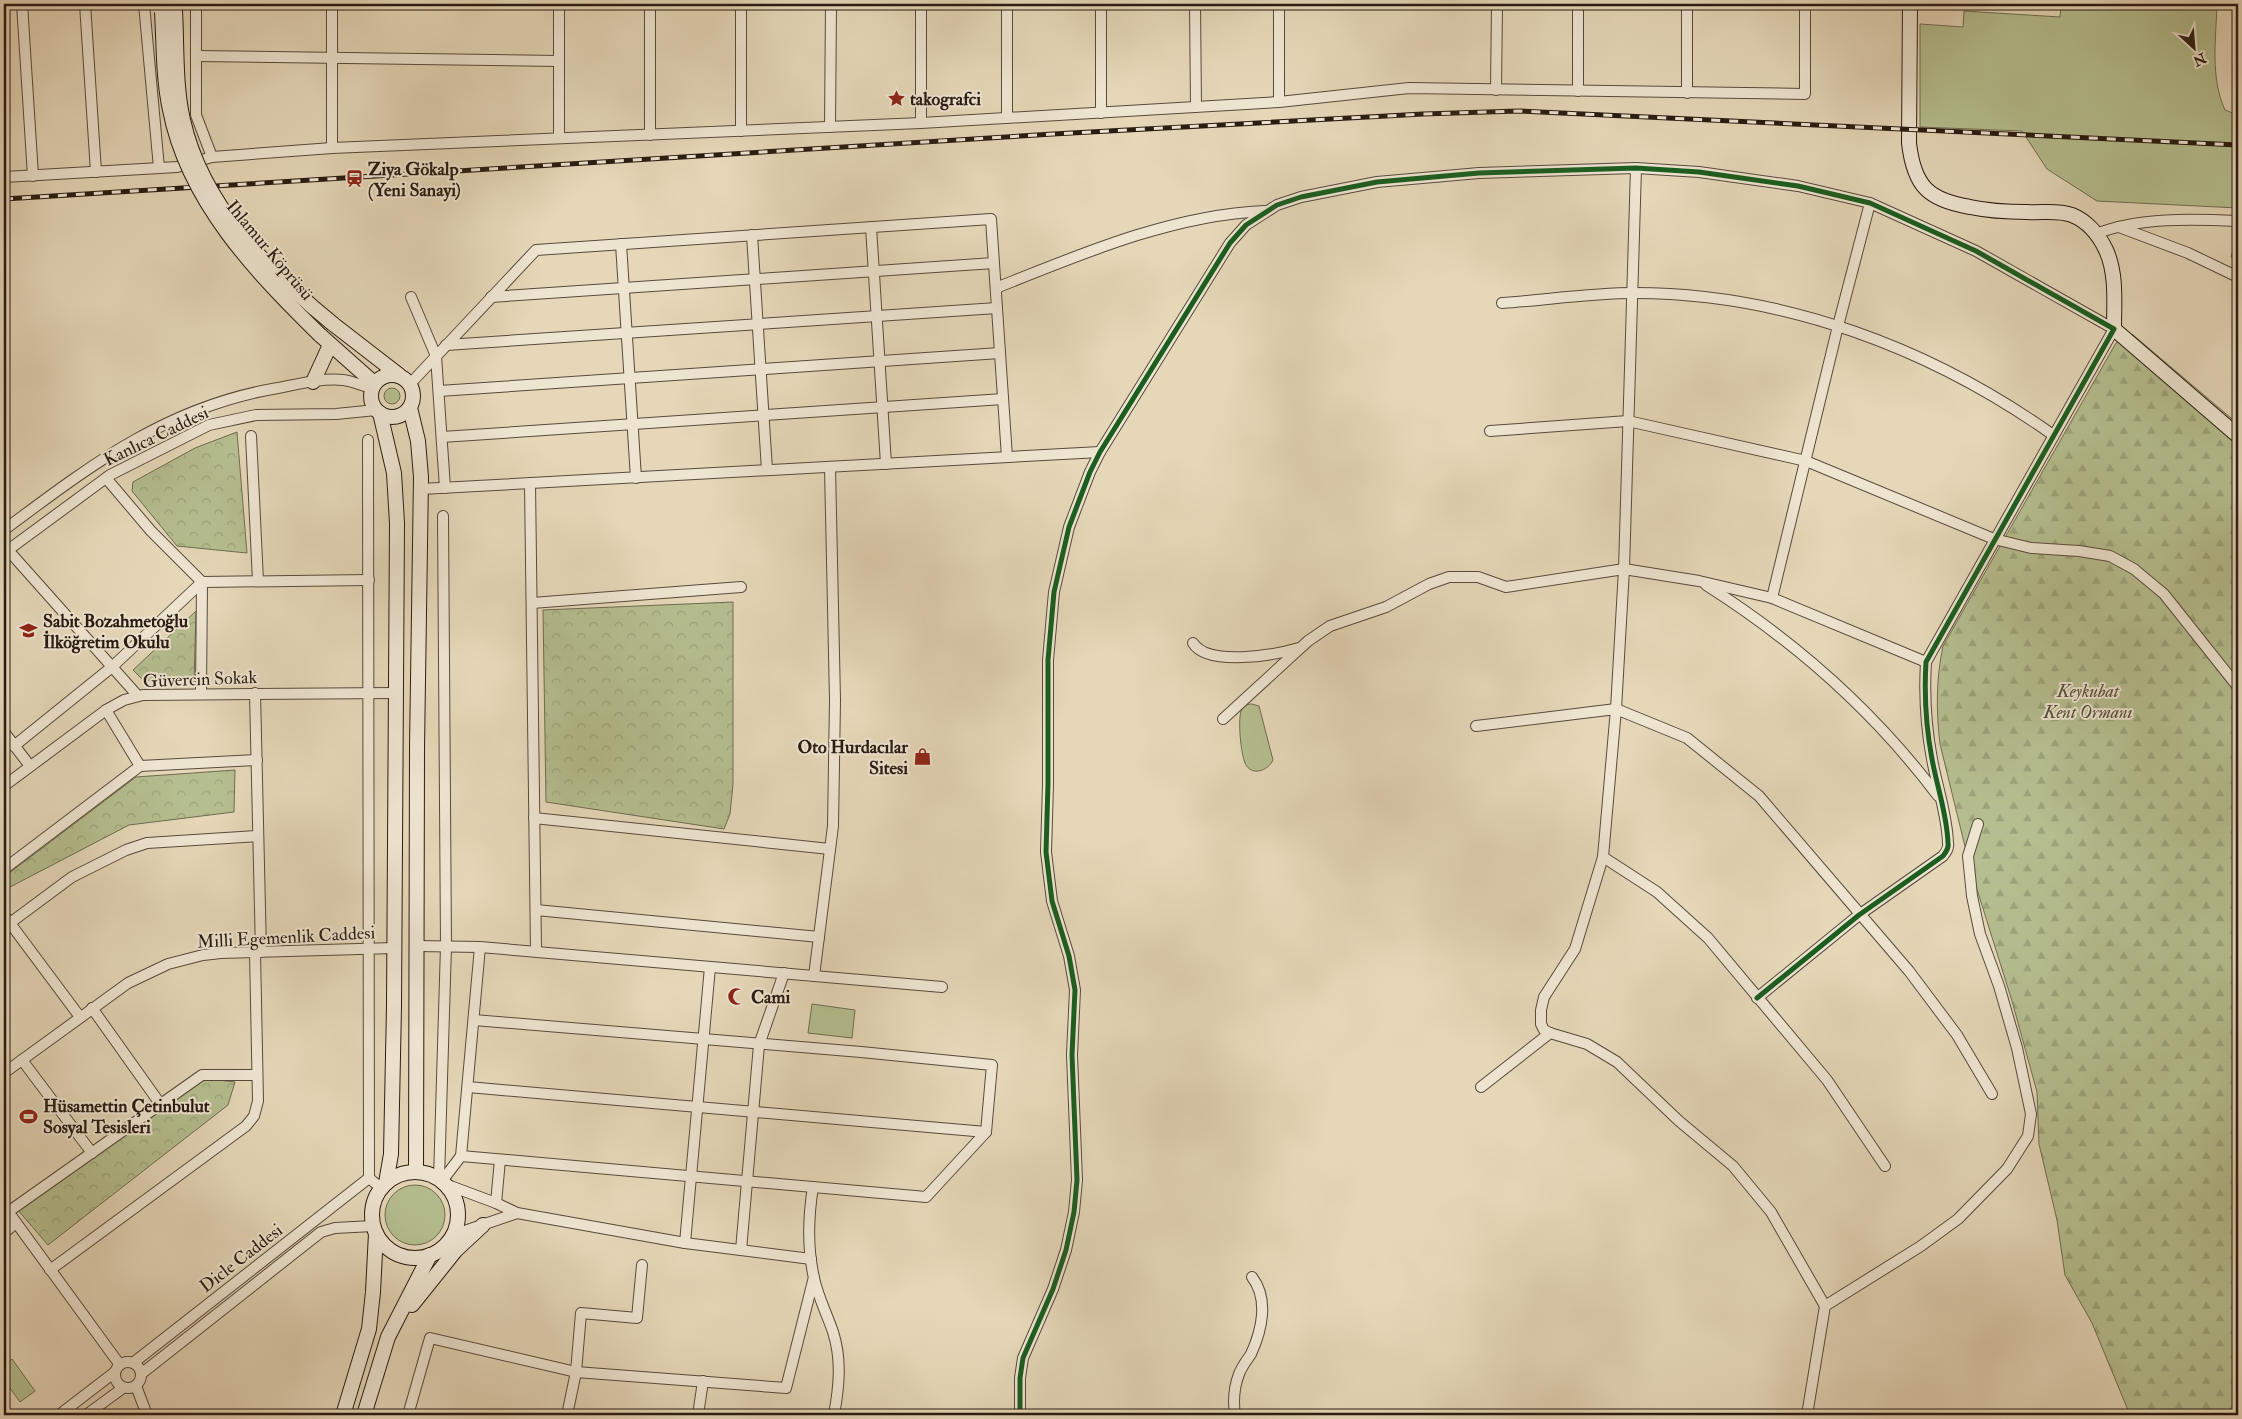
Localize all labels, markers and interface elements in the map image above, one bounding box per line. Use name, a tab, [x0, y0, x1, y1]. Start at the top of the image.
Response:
north arrow	[2170, 22, 2220, 72]
text: N	[2190, 48, 2210, 70]
place label: takografci	[910, 88, 981, 111]
place icon: takografci	[886, 89, 906, 109]
place label: Ziya Gökalp (Yeni Sanayi)	[368, 158, 461, 202]
station icon: Ziya Gökalp (Yeni Sanayi)	[344, 169, 364, 189]
street label: Ihlamur Köprüsü	[221, 196, 318, 305]
street label: Kanlıca Caddesi	[100, 401, 213, 472]
place label: Sabit Bozahmetoğlu İlköğretim Okulu	[43, 610, 189, 654]
school or university icon: Sabit Bozahmetoğlu İlköğretim Okulu	[19, 621, 39, 641]
street label: Güvercin Sokak	[142, 666, 258, 693]
park label: Keykubat Kent Ormanı	[2043, 680, 2133, 724]
place label: Oto Hurdacılar Sitesi	[798, 736, 908, 780]
shop icon: Oto Hurdacılar Sitesi	[912, 747, 932, 767]
street label: Milli Egemenlik Caddesi	[196, 921, 376, 954]
place label: Cami	[751, 986, 790, 1009]
mosque icon: Cami	[727, 987, 747, 1007]
place label: Hüsamettin Çetinbulut Sosyal Tesisleri	[43, 1095, 210, 1139]
sports icon: Hüsamettin Çetinbulut Sosyal Tesisleri	[19, 1106, 39, 1126]
street label: Dicle Caddesi	[195, 1219, 288, 1298]

